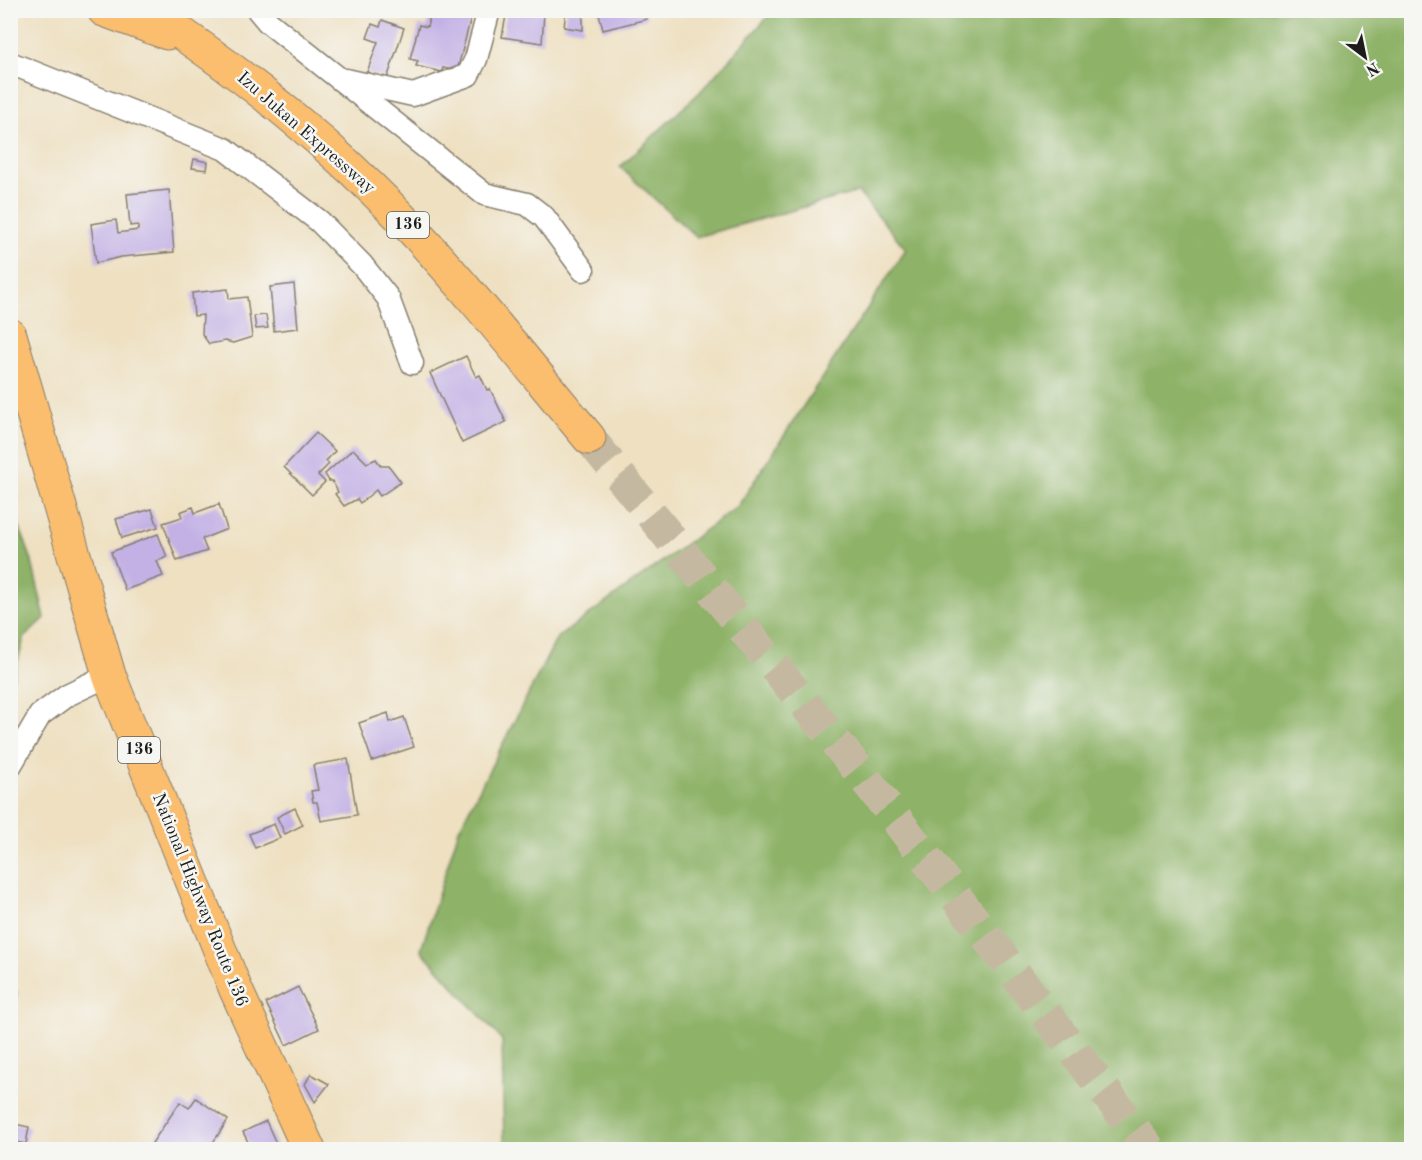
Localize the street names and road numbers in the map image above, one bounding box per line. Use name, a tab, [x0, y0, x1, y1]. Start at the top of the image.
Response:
street label: Izu Jukan Expressway	[234, 68, 379, 198]
road number: 136	[387, 212, 429, 238]
road number: 136	[118, 737, 160, 763]
street label: National Highway Route 136	[149, 791, 251, 1009]

